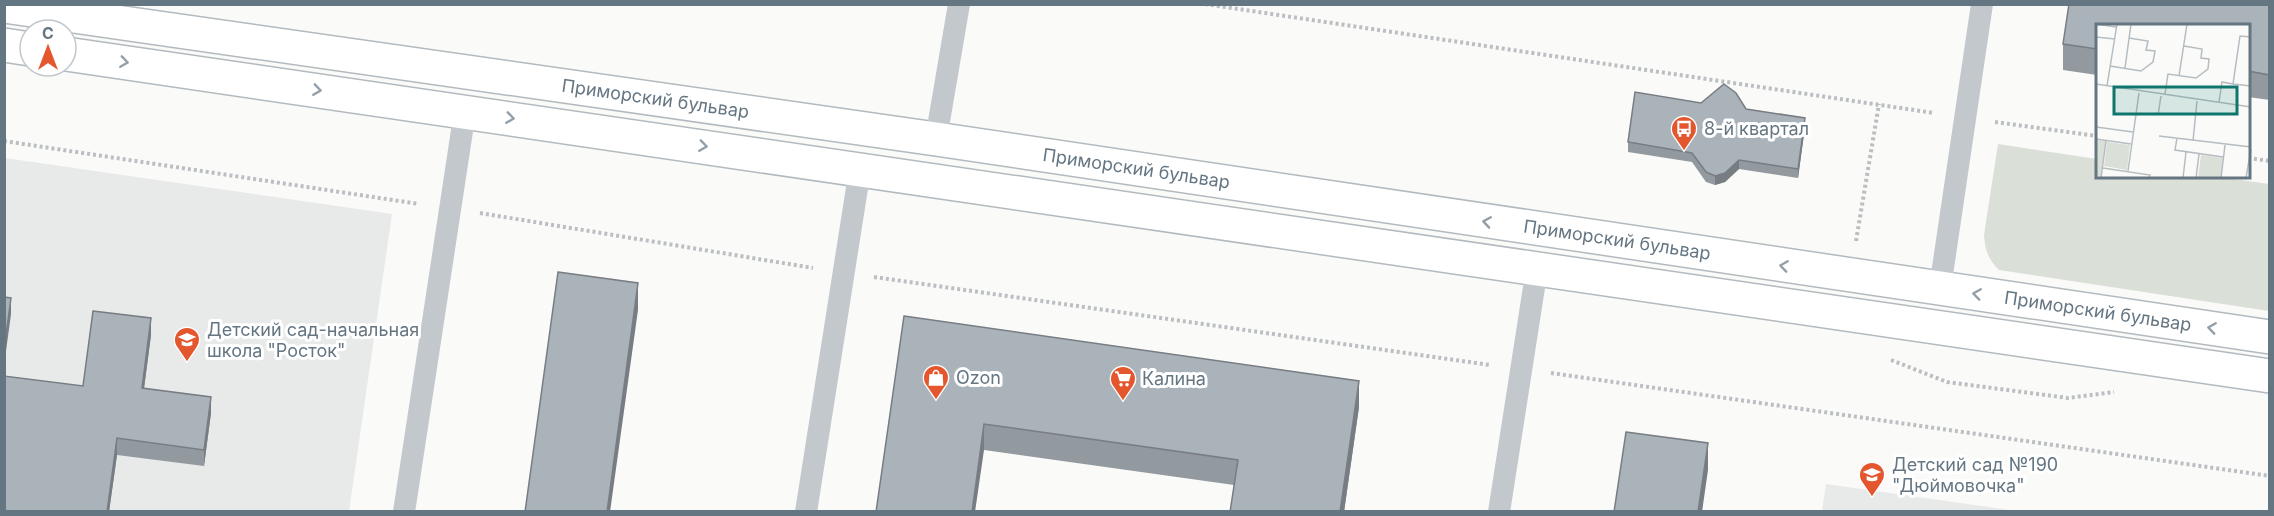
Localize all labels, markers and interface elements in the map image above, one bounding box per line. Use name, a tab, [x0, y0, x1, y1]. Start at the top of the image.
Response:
north arrow	[18, 18, 78, 78]
text: С	[42, 23, 54, 43]
inset map	[2096, 24, 2250, 178]
one-way arrow	[119, 56, 129, 68]
street label: Приморский бульвар	[560, 75, 750, 122]
one-way arrow	[312, 84, 322, 96]
one-way arrow	[505, 111, 515, 124]
bus stop icon: 8-й квартал	[1669, 114, 1699, 152]
place label: 8-й квартал	[1704, 118, 1809, 139]
one-way arrow	[698, 140, 707, 152]
street label: Приморский бульвар	[1041, 144, 1231, 193]
street label: Приморский бульвар	[1522, 215, 1712, 264]
one-way arrow	[1483, 216, 1492, 228]
one-way arrow	[1780, 260, 1789, 272]
street label: Приморский бульвар	[2003, 287, 2193, 335]
one-way arrow	[1973, 288, 1982, 300]
place label: Детский сад-начальная школа "Росток"	[207, 319, 419, 361]
one-way arrow	[2207, 323, 2216, 335]
school or university icon: Детский сад-начальная школа "Росток"	[172, 325, 202, 363]
shop icon: Ozon	[921, 363, 951, 401]
supermarket icon: Калина	[1108, 364, 1138, 402]
place label: Ozon	[956, 367, 1001, 388]
place label: Калина	[1142, 368, 1206, 389]
place label: Детский сад №190 "Дюймовочка"	[1892, 454, 2058, 496]
school or university icon: Детский сад №190 "Дюймовочка"	[1857, 460, 1887, 498]

